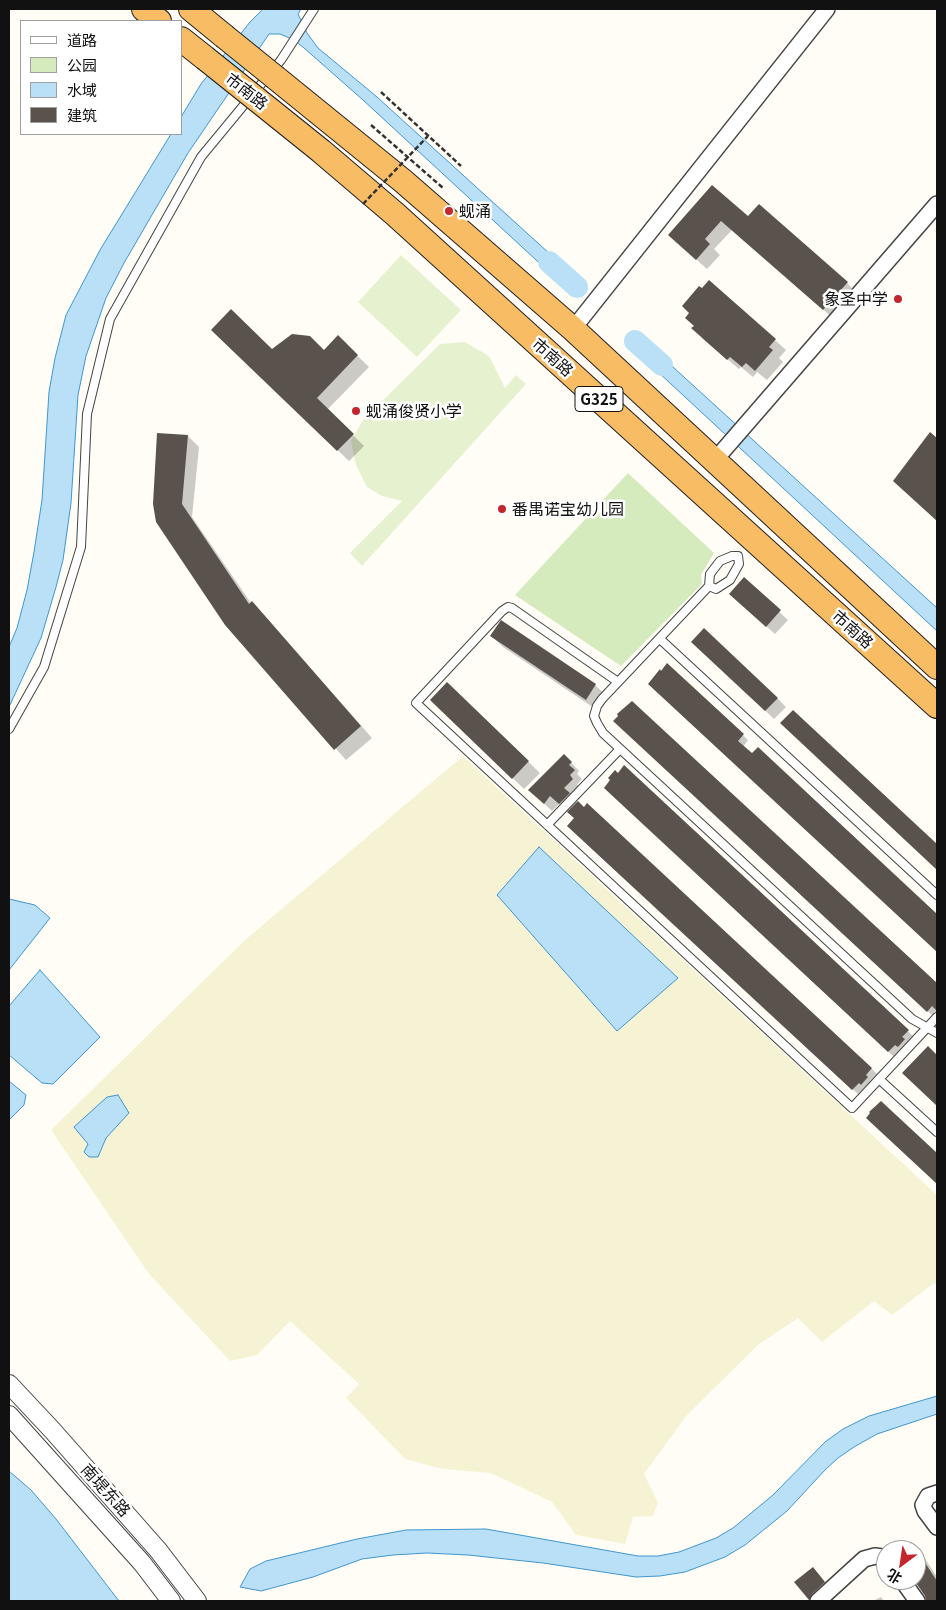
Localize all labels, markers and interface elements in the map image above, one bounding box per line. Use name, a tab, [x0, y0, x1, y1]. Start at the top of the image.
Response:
legend	[20, 20, 182, 135]
text: 道路	[67, 29, 97, 50]
text: 公园	[67, 54, 97, 75]
street label: 市南路	[222, 69, 272, 113]
text: 水域	[67, 79, 97, 100]
text: 建筑	[67, 104, 97, 125]
place label: 蚬涌	[459, 201, 491, 221]
marker: 蚬涌	[443, 205, 455, 217]
place label: 象圣中学	[824, 289, 888, 309]
marker: 象圣中学	[892, 293, 904, 305]
street label: 市南路	[529, 334, 577, 380]
road number: G325	[575, 386, 623, 412]
place label: 蚬涌俊贤小学	[366, 401, 462, 421]
marker: 蚬涌俊贤小学	[350, 405, 362, 417]
place label: 番禺诺宝幼儿园	[512, 499, 624, 519]
marker: 番禺诺宝幼儿园	[496, 503, 508, 515]
street label: 市南路	[829, 606, 877, 652]
street label: 南堤东路	[77, 1460, 135, 1520]
north arrow	[876, 1540, 926, 1590]
text: 北	[883, 1565, 905, 1589]

